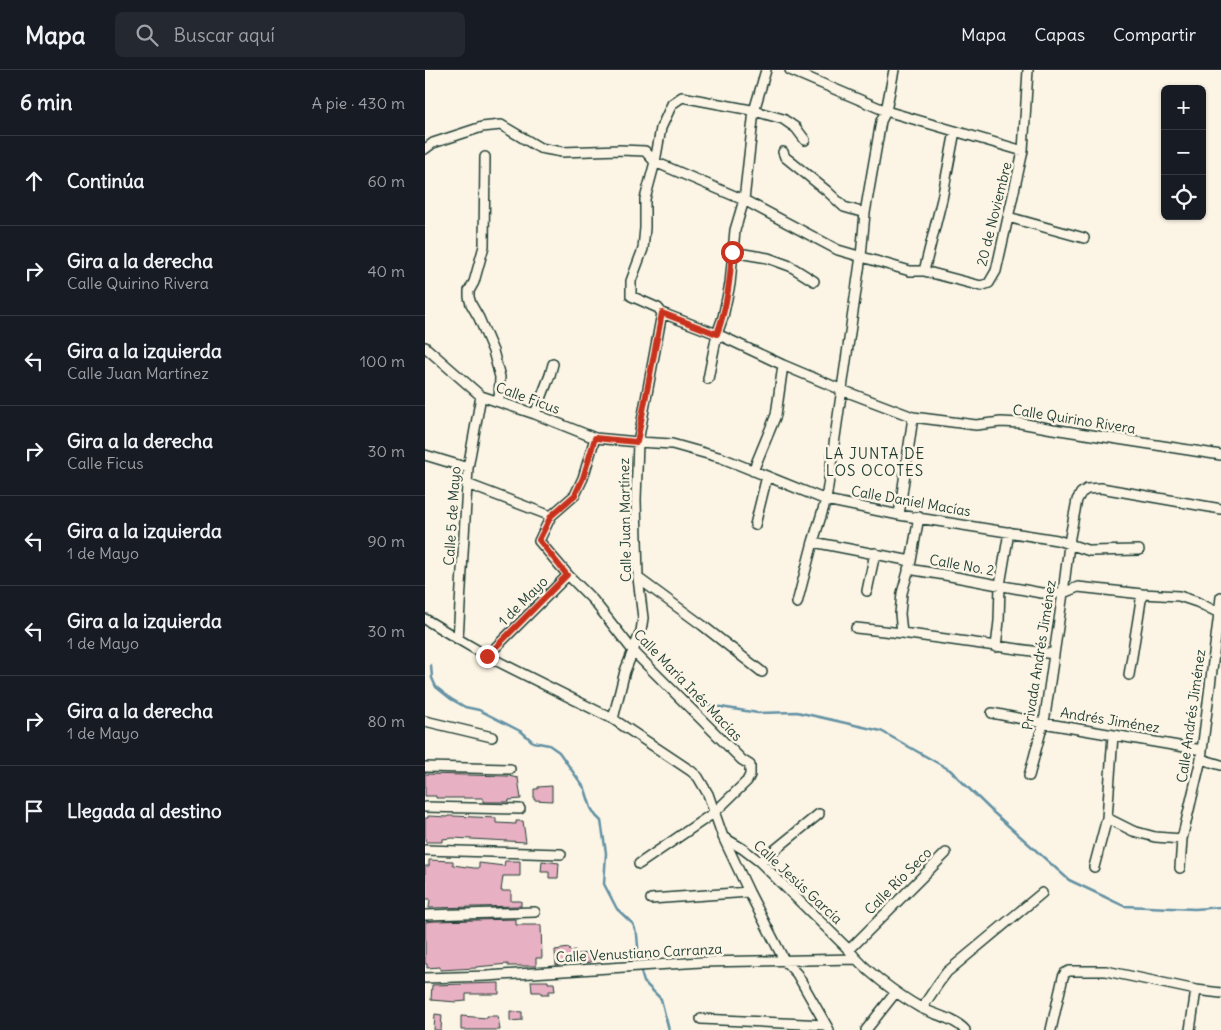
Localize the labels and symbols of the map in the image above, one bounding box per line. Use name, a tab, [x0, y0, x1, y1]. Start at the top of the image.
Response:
street label: 20 de Noviembre	[972, 160, 1016, 268]
route start	[721, 241, 744, 264]
street label: Calle Ficus	[493, 378, 563, 418]
street label: Calle Quirino Rivera	[1011, 400, 1137, 438]
district label: LA JUNTA DE LOS OCOTES	[825, 444, 925, 480]
street label: Calle Juan Martínez	[615, 458, 635, 582]
street label: Calle 5 de Mayo	[440, 466, 464, 566]
street label: Calle Daniel Macías	[850, 482, 972, 520]
street label: Calle No. 2	[928, 550, 996, 580]
street label: 1 de Mayo	[494, 572, 552, 630]
street label: Privada Andrés Jiménez	[1018, 578, 1060, 731]
street label: Calle María Inés Macías	[630, 625, 746, 745]
route end	[476, 645, 499, 668]
street label: Calle Andrés Jiménez	[1173, 648, 1209, 784]
street label: Andrés Jiménez	[1059, 703, 1161, 737]
street label: Calle Jesús García	[750, 836, 846, 928]
street label: Calle Río Seco	[861, 844, 935, 918]
street label: Calle Venustiano Carranza	[555, 940, 723, 966]

